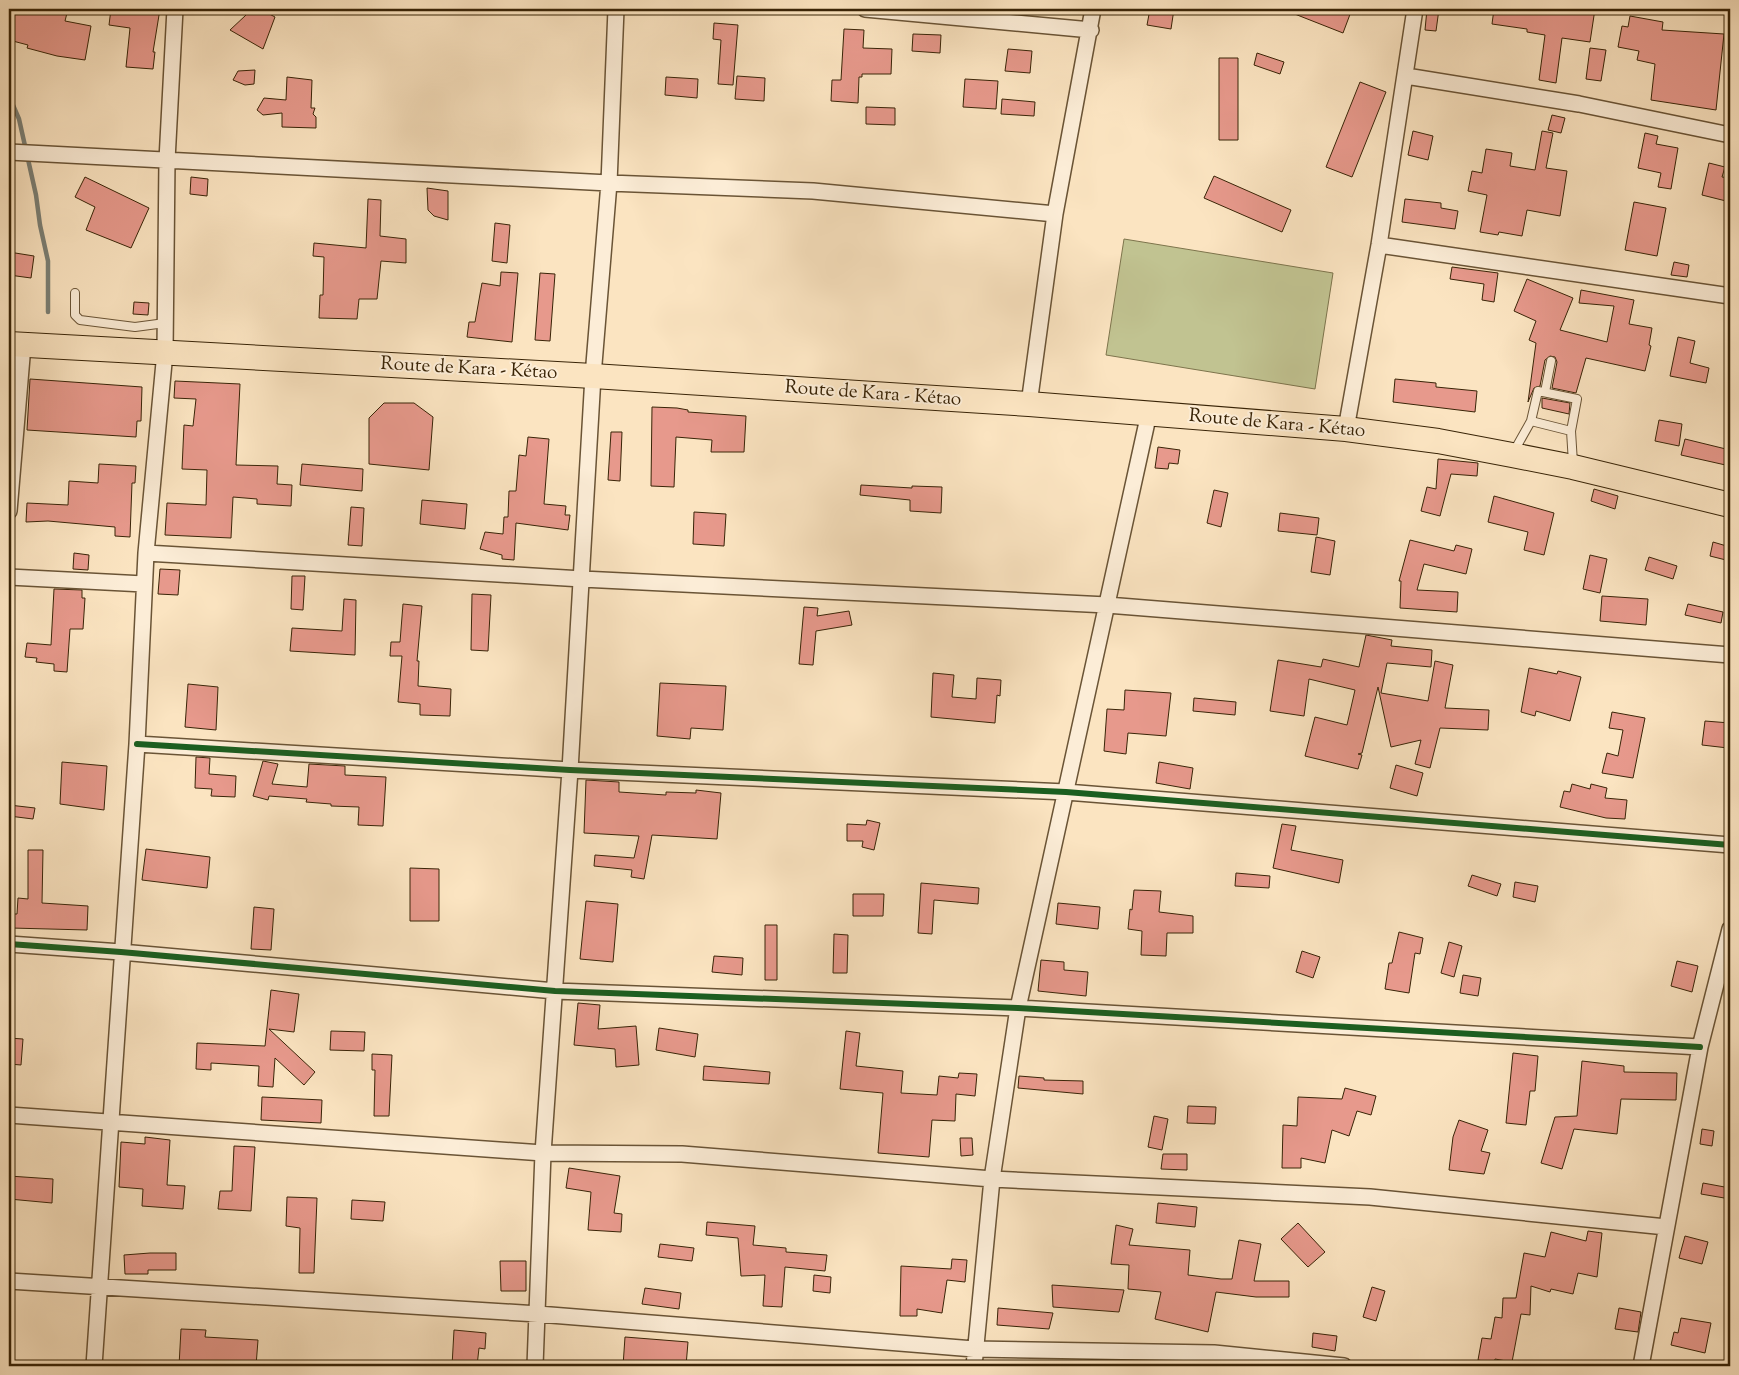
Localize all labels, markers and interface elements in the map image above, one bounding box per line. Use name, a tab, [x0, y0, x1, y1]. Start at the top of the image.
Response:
street label: Route de Kara - Kétao	[380, 351, 558, 387]
street label: Route de Kara - Kétao	[784, 374, 962, 414]
street label: Route de Kara - Kétao	[1188, 403, 1366, 445]

